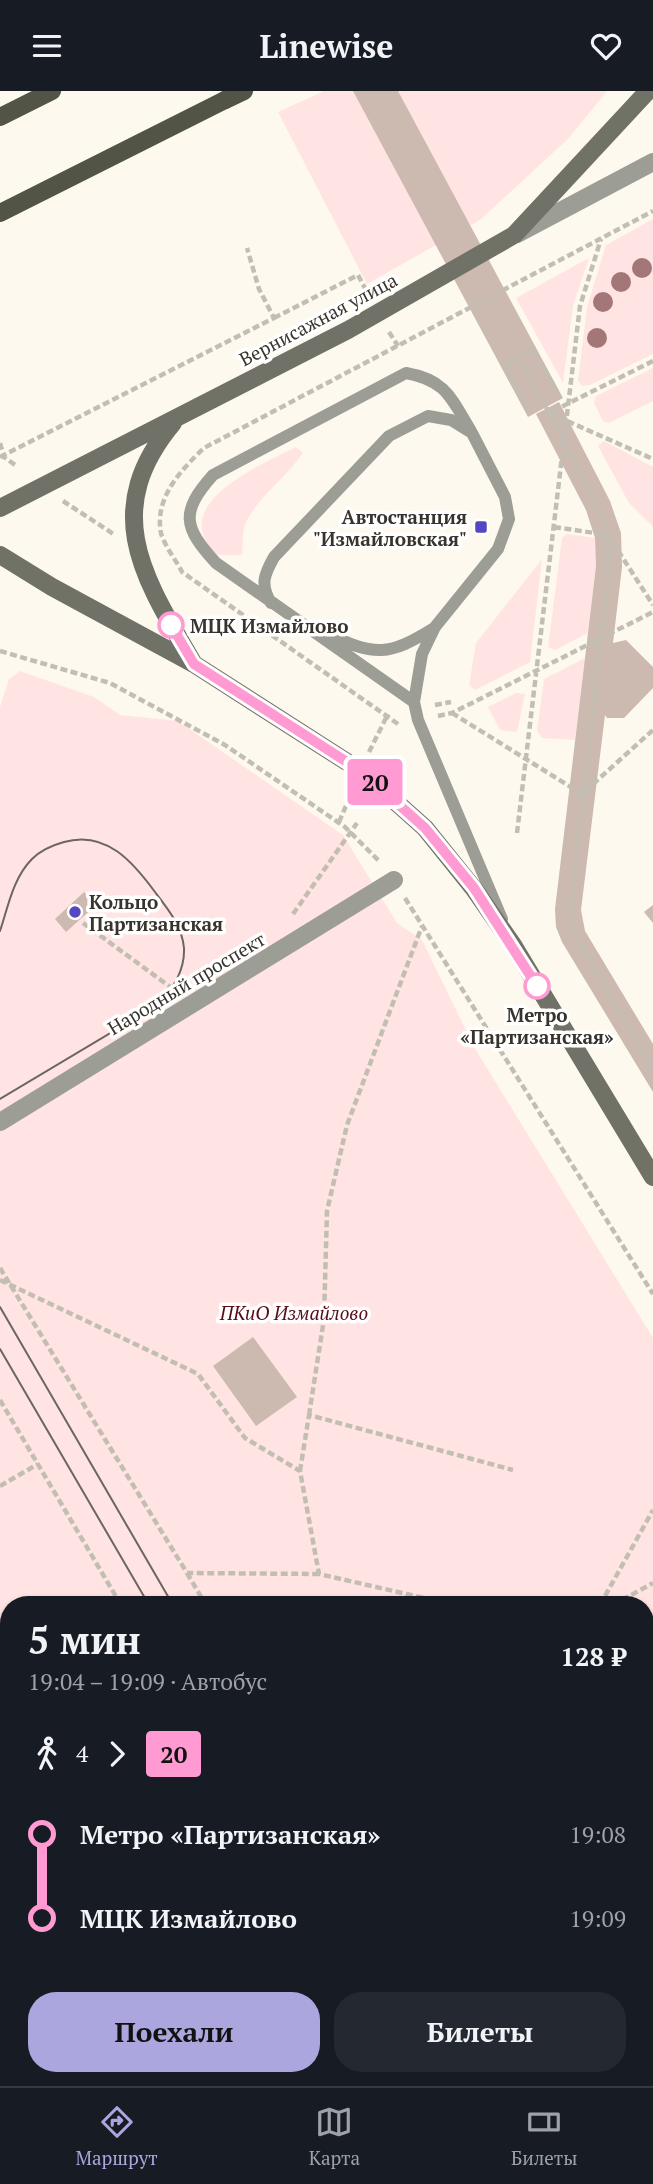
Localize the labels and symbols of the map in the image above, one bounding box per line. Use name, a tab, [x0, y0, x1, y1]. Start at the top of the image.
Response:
street label: Вернисажная улица	[235, 267, 402, 371]
place label: Автостанция "Измайловская"	[313, 504, 467, 551]
marker: Автостанция "Измайловская"	[473, 519, 489, 535]
marker: МЦК Измайлово	[158, 612, 184, 638]
place label: МЦК Измайлово	[190, 613, 349, 638]
line badge: 20	[344, 759, 406, 805]
place label: Кольцо Партизанская	[89, 889, 223, 936]
marker: Кольцо Партизанская	[67, 904, 83, 920]
street label: Народный проспект	[103, 926, 269, 1040]
marker: Метро «Партизанская»	[524, 973, 550, 999]
place label: Метро «Партизанская»	[460, 1002, 614, 1049]
park label: ПКиО Измайлово	[219, 1300, 368, 1325]

